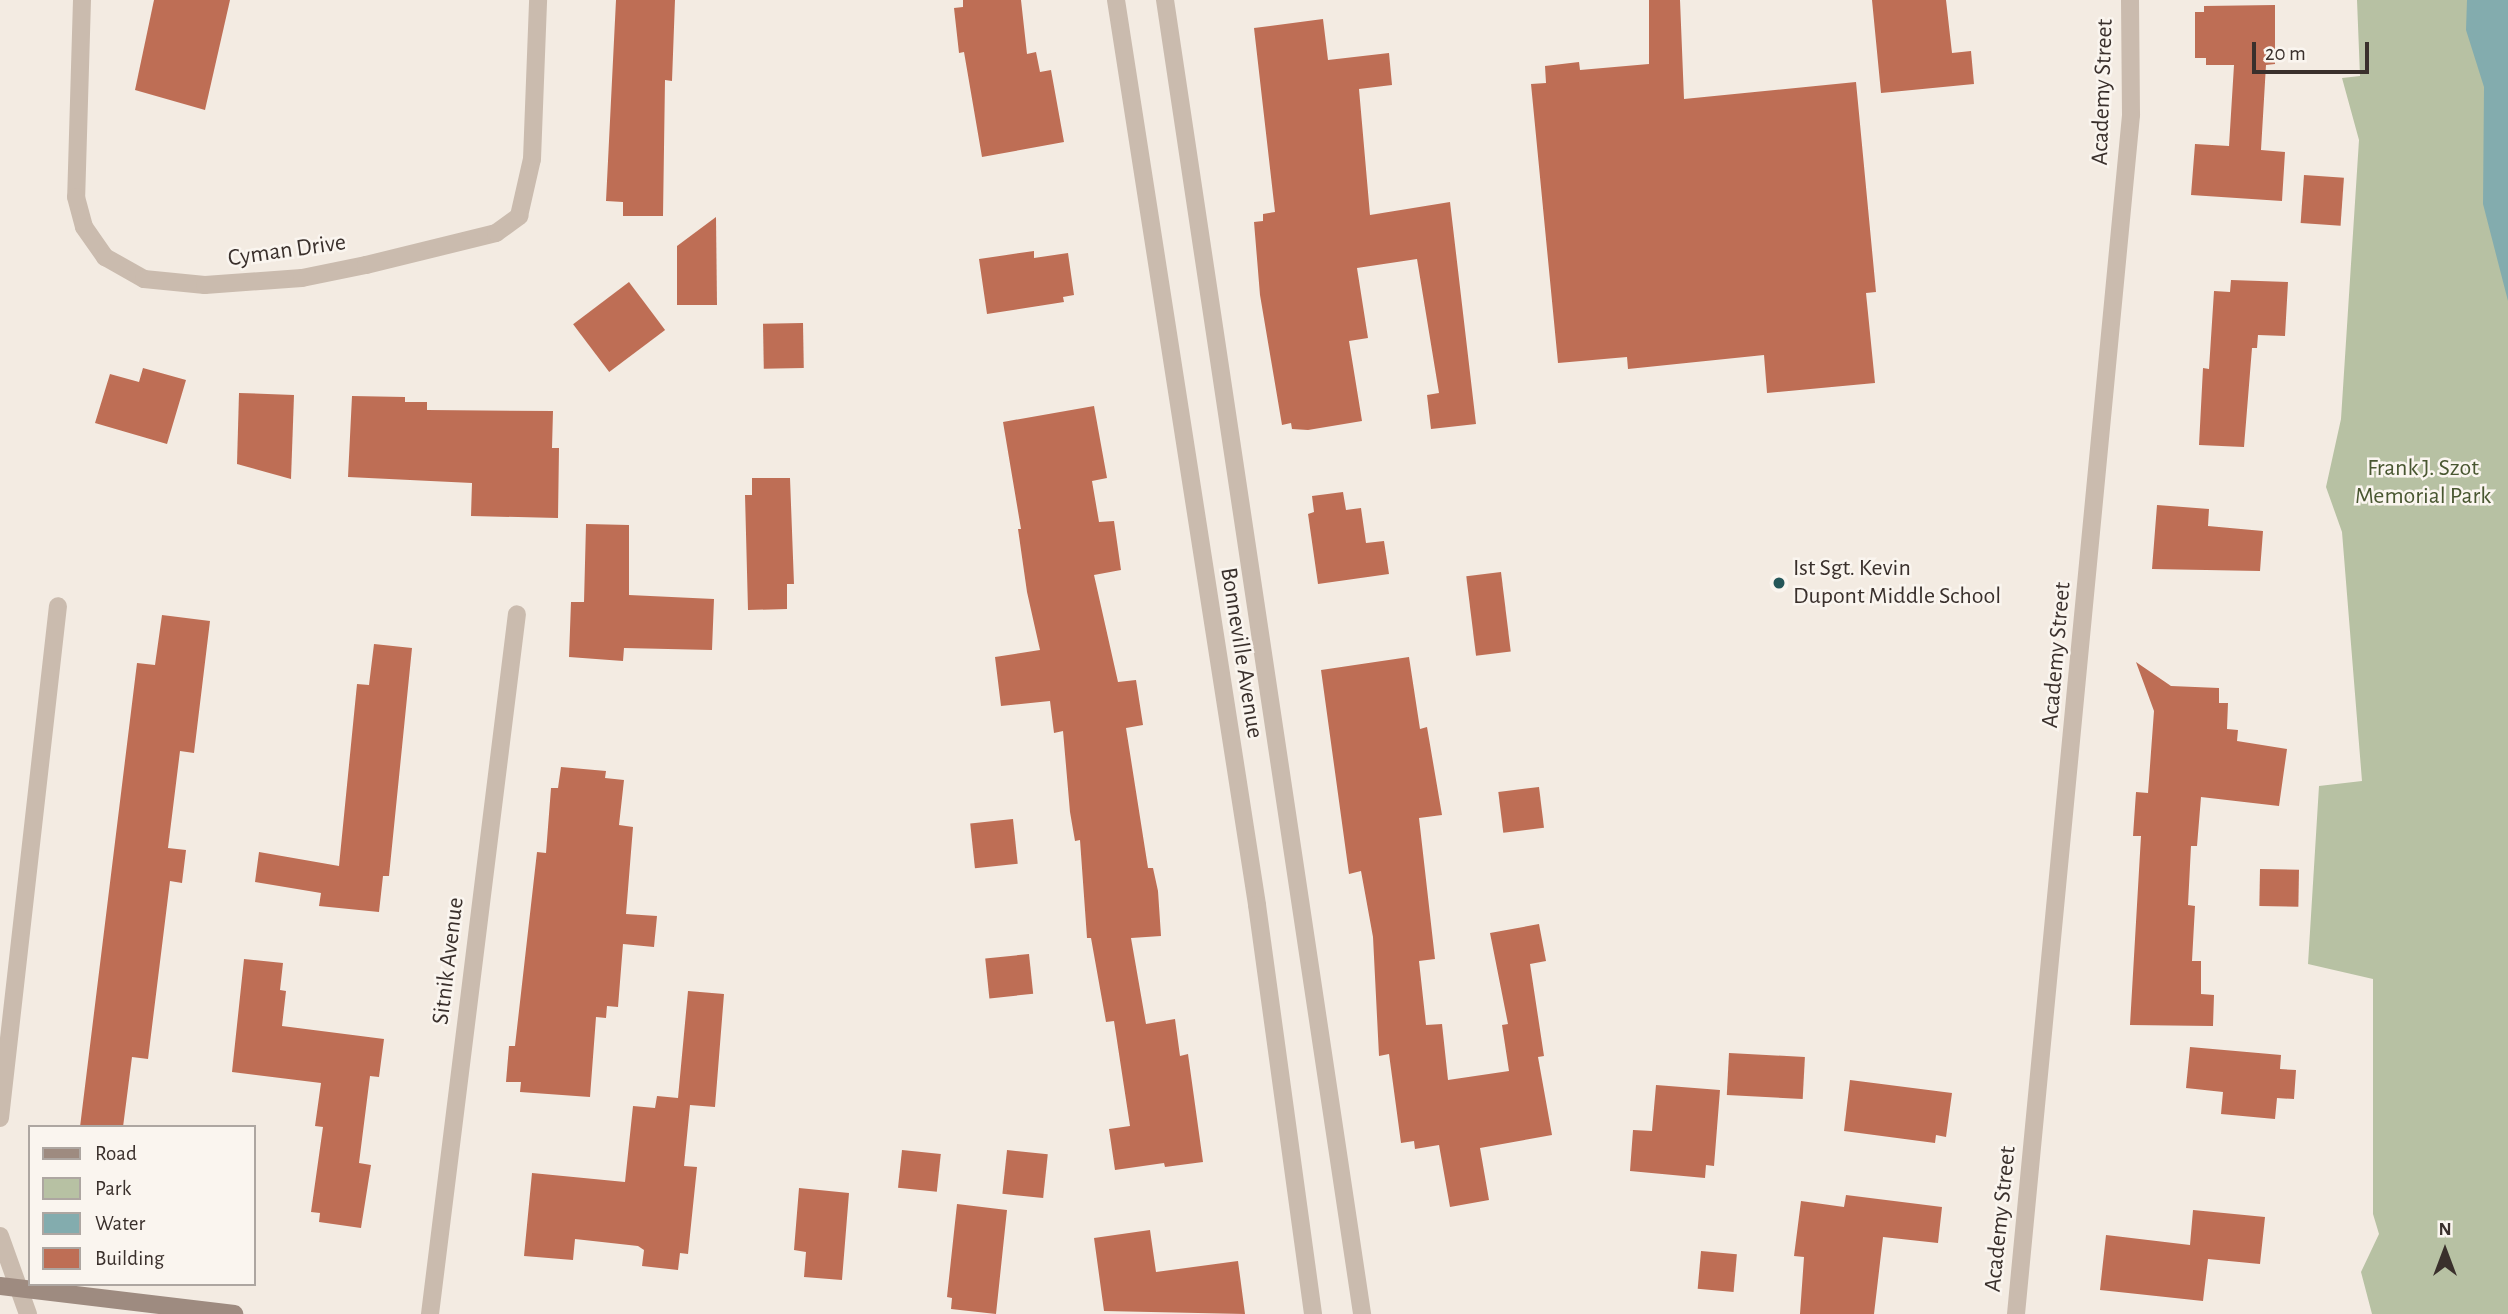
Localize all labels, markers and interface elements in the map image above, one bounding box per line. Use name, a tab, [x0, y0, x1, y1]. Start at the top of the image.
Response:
street label: Academy Street	[2086, 18, 2120, 166]
scale bar	[2256, 28, 2373, 72]
text: 20 m	[2265, 43, 2306, 64]
street label: Cyman Drive	[226, 228, 348, 274]
park label: Frank J. Szot Memorial Park	[2355, 455, 2491, 511]
place label: Ist Sgt. Kevin Dupont Middle School	[1793, 555, 2001, 611]
street label: Bonneville Avenue	[1213, 566, 1269, 740]
marker: Ist Sgt. Kevin Dupont Middle School	[1771, 575, 1787, 591]
street label: Academy Street	[2036, 581, 2078, 729]
street label: Sitnik Avenue	[427, 896, 471, 1026]
legend	[28, 1125, 256, 1286]
text: Road	[95, 1143, 137, 1164]
street label: Academy Street	[1979, 1145, 2023, 1293]
text: Park	[95, 1178, 131, 1199]
text: Water	[95, 1213, 145, 1234]
north arrow	[2410, 1216, 2480, 1286]
text: N	[2438, 1220, 2452, 1239]
text: Building	[95, 1248, 164, 1269]

